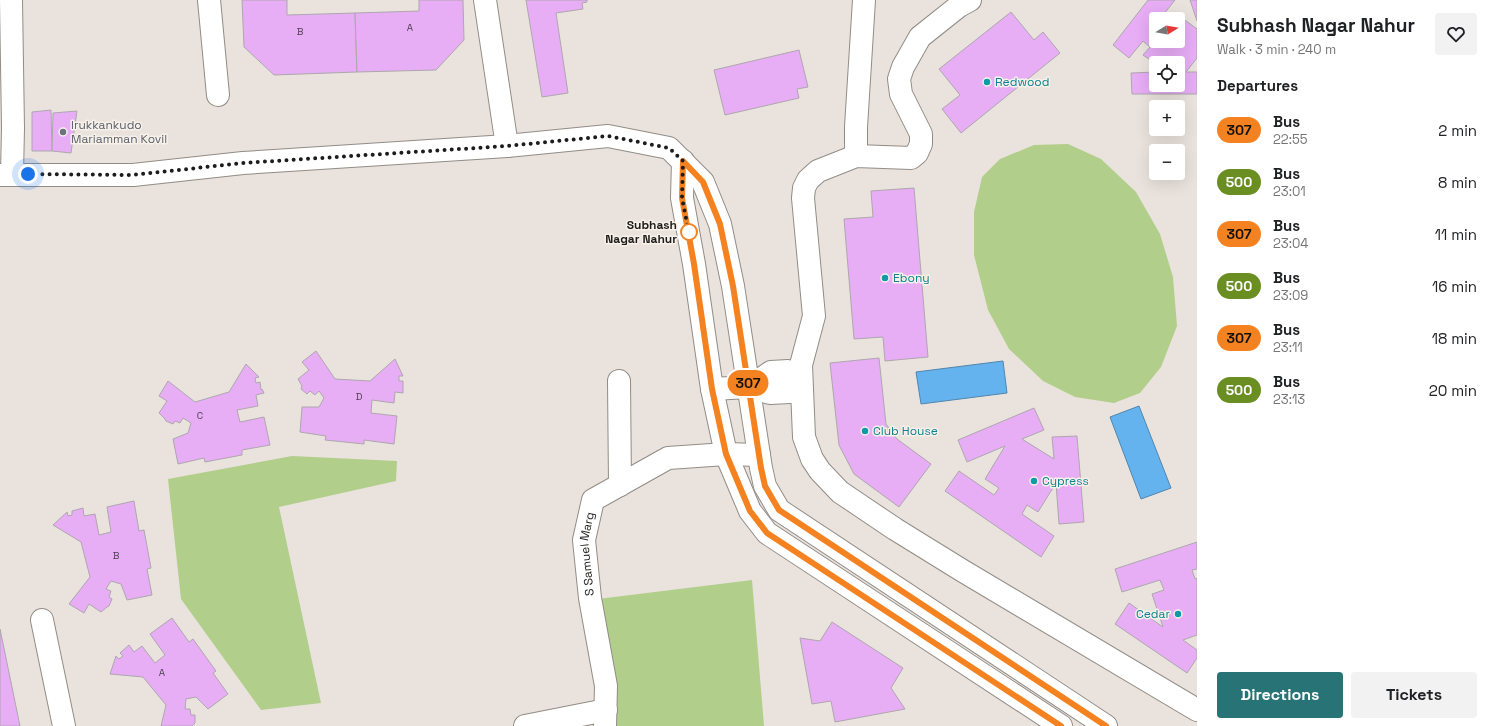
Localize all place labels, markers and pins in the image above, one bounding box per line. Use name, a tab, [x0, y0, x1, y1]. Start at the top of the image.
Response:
place label: Redwood	[995, 74, 1049, 90]
marker: Redwood	[982, 77, 992, 87]
place label: Irukkankudo Mariamman Kovil	[71, 117, 167, 147]
marker: Irukkankudo Mariamman Kovil	[58, 127, 68, 137]
place label: Subhash Nagar Nahur	[605, 217, 677, 247]
marker: Subhash Nagar Nahur	[680, 223, 698, 241]
place label: Ebony	[893, 270, 930, 286]
marker: Ebony	[880, 273, 890, 283]
place label: Club House	[873, 423, 938, 439]
marker: Club House	[860, 426, 870, 436]
place label: Cypress	[1042, 473, 1089, 489]
marker: Cypress	[1029, 476, 1039, 486]
place label: Cedar	[1136, 606, 1170, 622]
marker: Cedar	[1173, 609, 1183, 619]

